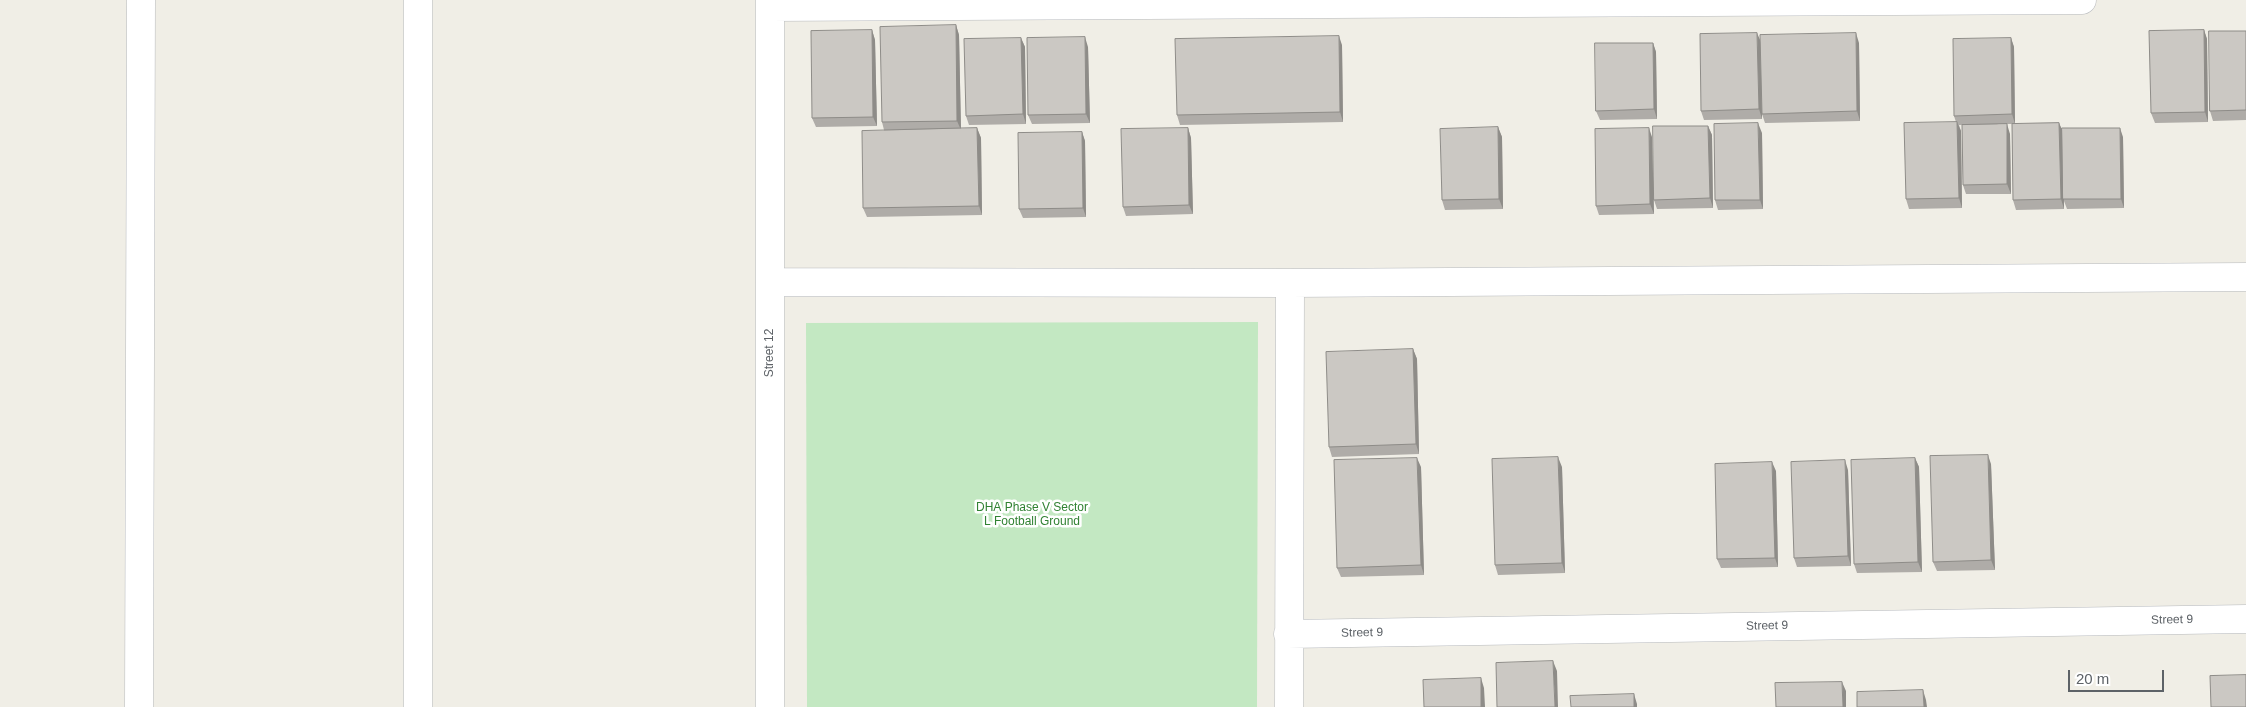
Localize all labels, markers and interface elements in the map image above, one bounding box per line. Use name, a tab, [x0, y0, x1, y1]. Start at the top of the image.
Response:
street label: Street 12	[763, 329, 777, 377]
park label: DHA Phase V Sector L Football Ground	[976, 501, 1088, 529]
street label: Street 9	[2151, 612, 2193, 628]
street label: Street 9	[1746, 618, 1788, 634]
street label: Street 9	[1341, 625, 1383, 641]
scale bar	[2071, 660, 2167, 692]
text: 20 m	[2076, 670, 2109, 687]

